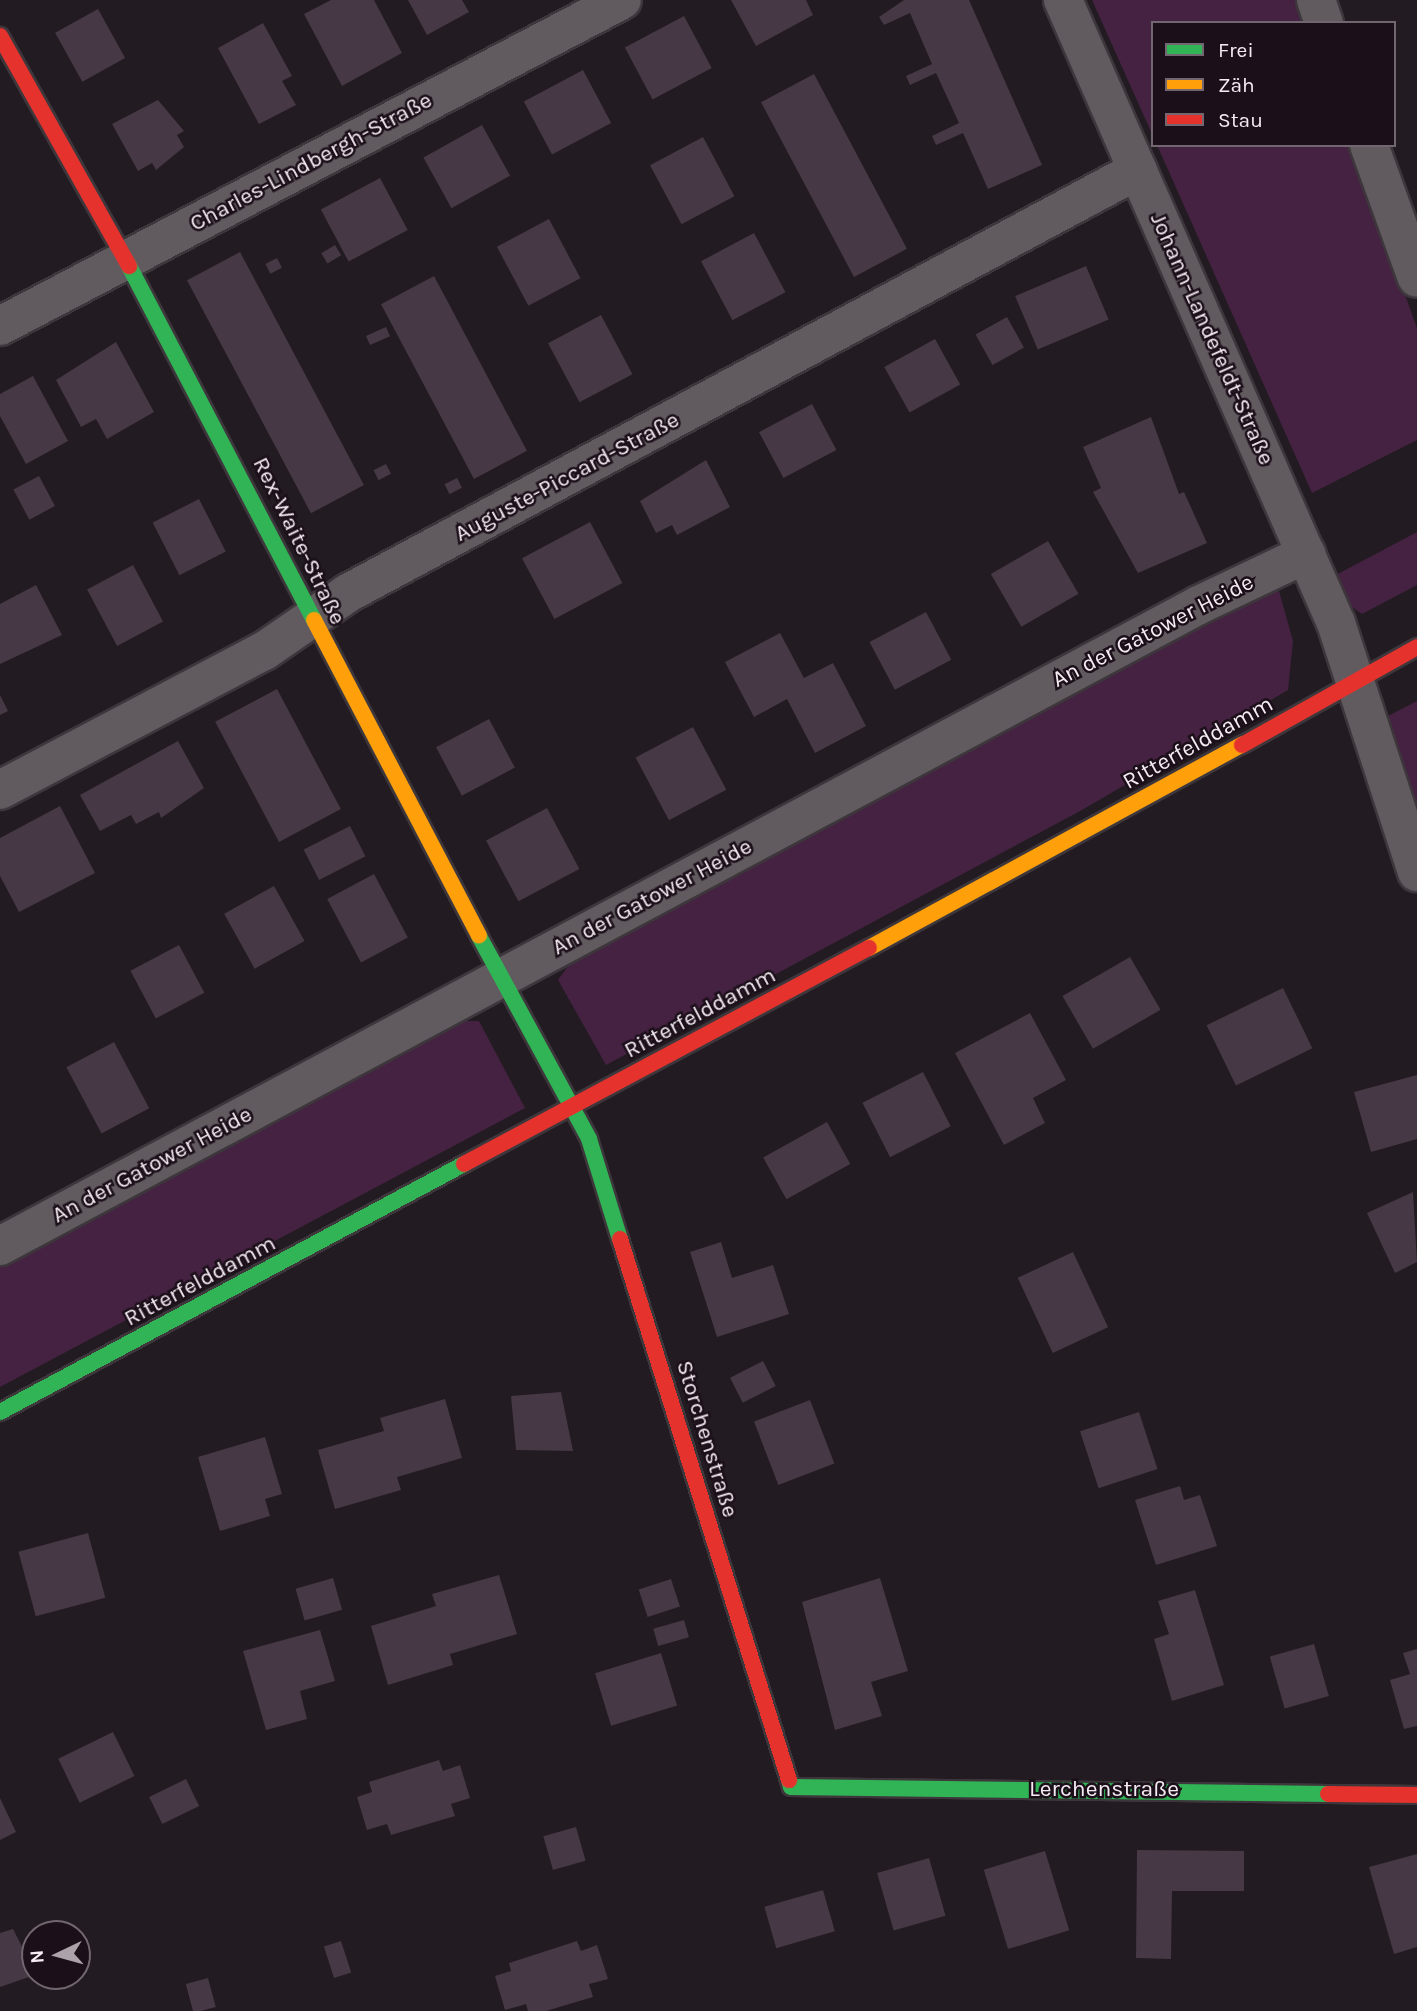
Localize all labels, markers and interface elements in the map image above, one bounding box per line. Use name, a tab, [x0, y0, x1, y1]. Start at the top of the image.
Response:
legend	[1151, 21, 1396, 147]
text: Frei	[1218, 38, 1254, 62]
text: Zäh	[1218, 73, 1255, 97]
street label: Charles-Lindbergh-Straße	[185, 86, 437, 238]
text: Stau	[1218, 108, 1263, 132]
street label: Johann-Landefeldt-Straße	[1144, 209, 1280, 469]
street label: Auguste-Piccard-Straße	[450, 406, 684, 548]
street label: Rex-Waite-Straße	[247, 453, 351, 629]
street label: An der Gatower Heide	[1048, 568, 1258, 694]
street label: Ritterfelddamm	[1118, 690, 1278, 796]
street label: An der Gatower Heide	[547, 833, 757, 961]
street label: Ritterfelddamm	[620, 962, 780, 1064]
street label: An der Gatower Heide	[47, 1101, 257, 1229]
street label: Ritterfelddamm	[120, 1230, 280, 1332]
street label: Storchenstraße	[670, 1357, 744, 1521]
street label: Lerchenstraße	[1029, 1775, 1179, 1803]
north arrow	[21, 1920, 91, 1990]
text: N	[26, 1949, 49, 1964]

